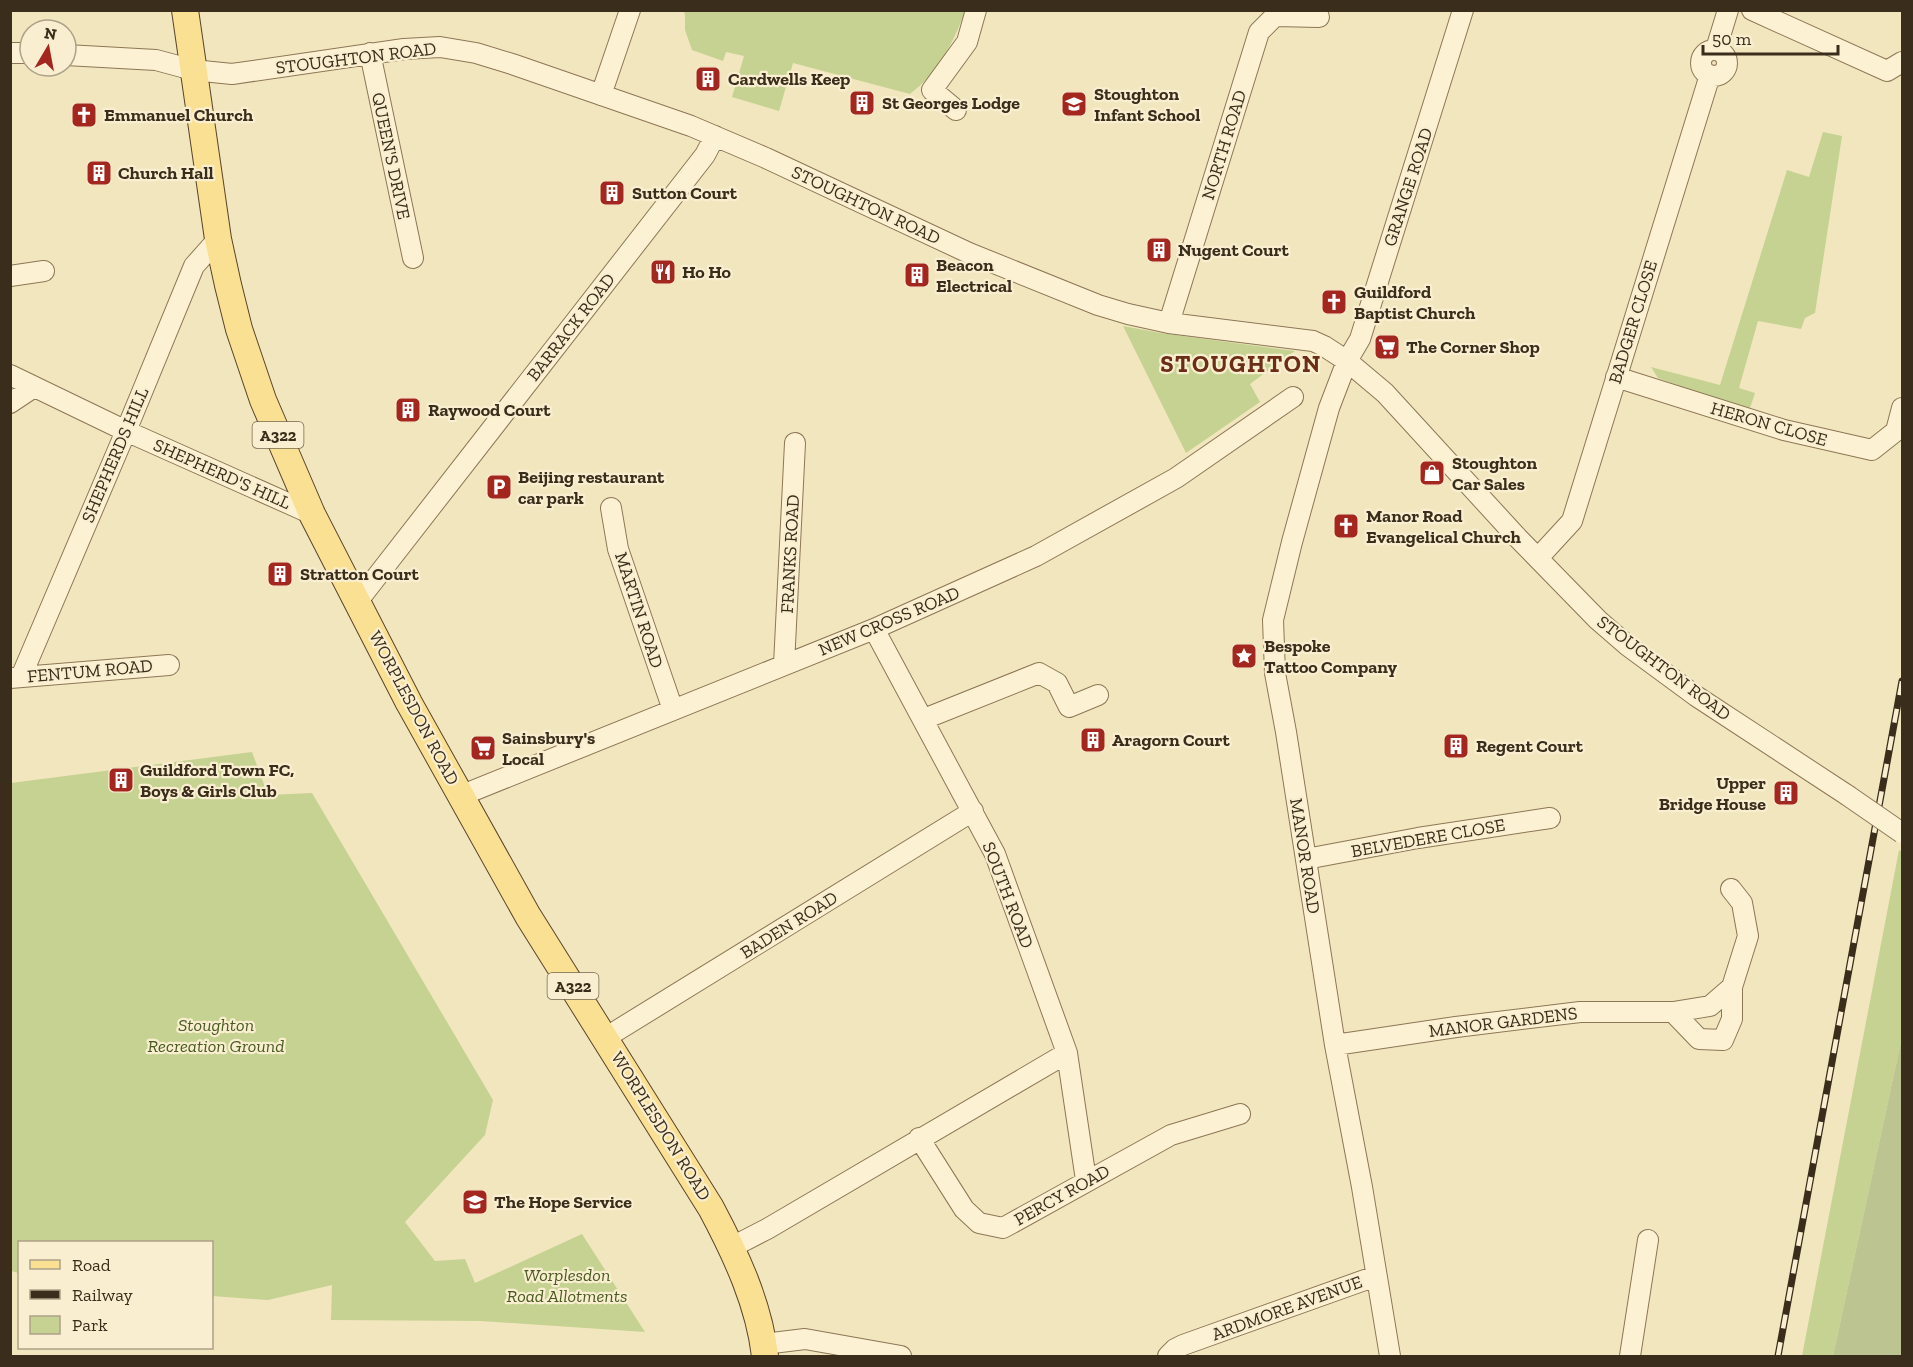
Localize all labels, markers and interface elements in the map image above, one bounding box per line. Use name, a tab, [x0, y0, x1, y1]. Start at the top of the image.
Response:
north arrow	[18, 18, 78, 78]
scale bar	[1703, 18, 1838, 56]
text: N	[43, 23, 58, 44]
text: 50 m	[1712, 28, 1752, 50]
street label: STOUGHTON ROAD	[274, 37, 438, 79]
building icon: Cardwells Keep	[693, 64, 723, 94]
place label: Cardwells Keep	[728, 68, 850, 90]
place label: Stoughton Infant School	[1094, 83, 1200, 126]
street label: NORTH ROAD	[1197, 87, 1251, 203]
building icon: St Georges Lodge	[847, 88, 877, 118]
school or university icon: Stoughton Infant School	[1059, 89, 1089, 119]
street label: QUEEN'S DRIVE	[367, 91, 415, 221]
place label: St Georges Lodge	[882, 92, 1020, 114]
church icon: Emmanuel Church	[69, 100, 99, 130]
place label: Emmanuel Church	[104, 104, 254, 126]
street label: GRANGE ROAD	[1378, 125, 1438, 249]
building icon: Church Hall	[84, 158, 114, 188]
street label: STOUGHTON ROAD	[788, 161, 944, 249]
place label: Church Hall	[118, 162, 214, 184]
building icon: Sutton Court	[597, 178, 627, 208]
place label: Sutton Court	[632, 182, 738, 204]
building icon: Nugent Court	[1144, 235, 1174, 265]
place label: Nugent Court	[1178, 239, 1289, 261]
place label: Beacon Electrical	[936, 254, 1012, 297]
restaurant icon: Ho Ho	[648, 257, 678, 287]
street label: BADGER CLOSE	[1604, 258, 1662, 386]
building icon: Beacon Electrical	[902, 260, 932, 290]
place label: Ho Ho	[682, 261, 731, 283]
street label: BARRACK ROAD	[522, 269, 620, 385]
place label: Guildford Baptist Church	[1354, 281, 1476, 324]
church icon: Guildford Baptist Church	[1319, 287, 1349, 317]
supermarket icon: The Corner Shop	[1372, 332, 1402, 362]
place label: The Corner Shop	[1406, 336, 1540, 358]
district label: STOUGHTON	[1160, 349, 1322, 378]
street label: SHEPHERDS HILL	[77, 384, 153, 526]
building icon: Raywood Court	[393, 395, 423, 425]
street label: HERON CLOSE	[1708, 397, 1830, 451]
place label: Raywood Court	[428, 399, 551, 421]
road number: A322	[252, 422, 304, 448]
street label: SHEPHERD'S HILL	[150, 434, 294, 514]
place label: Stoughton Car Sales	[1452, 452, 1537, 495]
shop icon: Stoughton Car Sales	[1417, 458, 1447, 488]
place label: Beijing restaurant car park	[518, 466, 665, 509]
parking icon: Beijing restaurant car park	[484, 472, 514, 502]
street label: FRANKS ROAD	[776, 494, 804, 614]
place label: Manor Road Evangelical Church	[1366, 505, 1521, 548]
church icon: Manor Road Evangelical Church	[1331, 511, 1361, 541]
street label: MARTIN ROAD	[610, 549, 668, 671]
building icon: Stratton Court	[265, 559, 295, 589]
place label: Stratton Court	[300, 563, 419, 585]
street label: NEW CROSS ROAD	[815, 581, 963, 661]
street label: STOUGHTON ROAD	[1593, 611, 1735, 725]
street label: WORPLESDON ROAD	[364, 627, 464, 789]
place label: Bespoke Tattoo Company	[1264, 635, 1398, 678]
place icon: Bespoke Tattoo Company	[1229, 641, 1259, 671]
street label: FENTUM ROAD	[26, 655, 154, 687]
building icon: Aragorn Court	[1078, 725, 1108, 755]
place label: Sainsbury's Local	[502, 727, 595, 770]
place label: Aragorn Court	[1112, 729, 1231, 751]
building icon: Regent Court	[1441, 731, 1471, 761]
supermarket icon: Sainsbury's Local	[468, 733, 498, 763]
place label: Regent Court	[1476, 735, 1584, 757]
place label: Guildford Town FC, Boys & Girls Club	[140, 759, 294, 802]
building icon: Guildford Town FC, Boys & Girls Club	[106, 765, 136, 795]
place label: Upper Bridge House	[1659, 772, 1766, 815]
building icon: Upper Bridge House	[1771, 778, 1801, 808]
street label: MANOR ROAD	[1285, 797, 1325, 915]
street label: BELVEDERE CLOSE	[1349, 814, 1507, 862]
street label: SOUTH ROAD	[978, 839, 1038, 951]
street label: BADEN ROAD	[736, 886, 842, 964]
road number: A322	[548, 973, 598, 999]
street label: MANOR GARDENS	[1427, 1002, 1579, 1042]
park label: Stoughton Recreation Ground	[148, 1014, 284, 1057]
street label: WORPLESDON ROAD	[606, 1047, 716, 1205]
street label: PERCY ROAD	[1010, 1160, 1114, 1230]
school or university icon: The Hope Service	[460, 1187, 490, 1217]
place label: The Hope Service	[494, 1191, 632, 1213]
legend	[18, 1241, 213, 1349]
text: Road	[72, 1254, 111, 1276]
park label: Worplesdon Road Allotments	[507, 1264, 627, 1307]
street label: ARDMORE AVENUE	[1209, 1271, 1365, 1345]
text: Railway	[72, 1284, 134, 1306]
text: Park	[72, 1314, 108, 1336]

